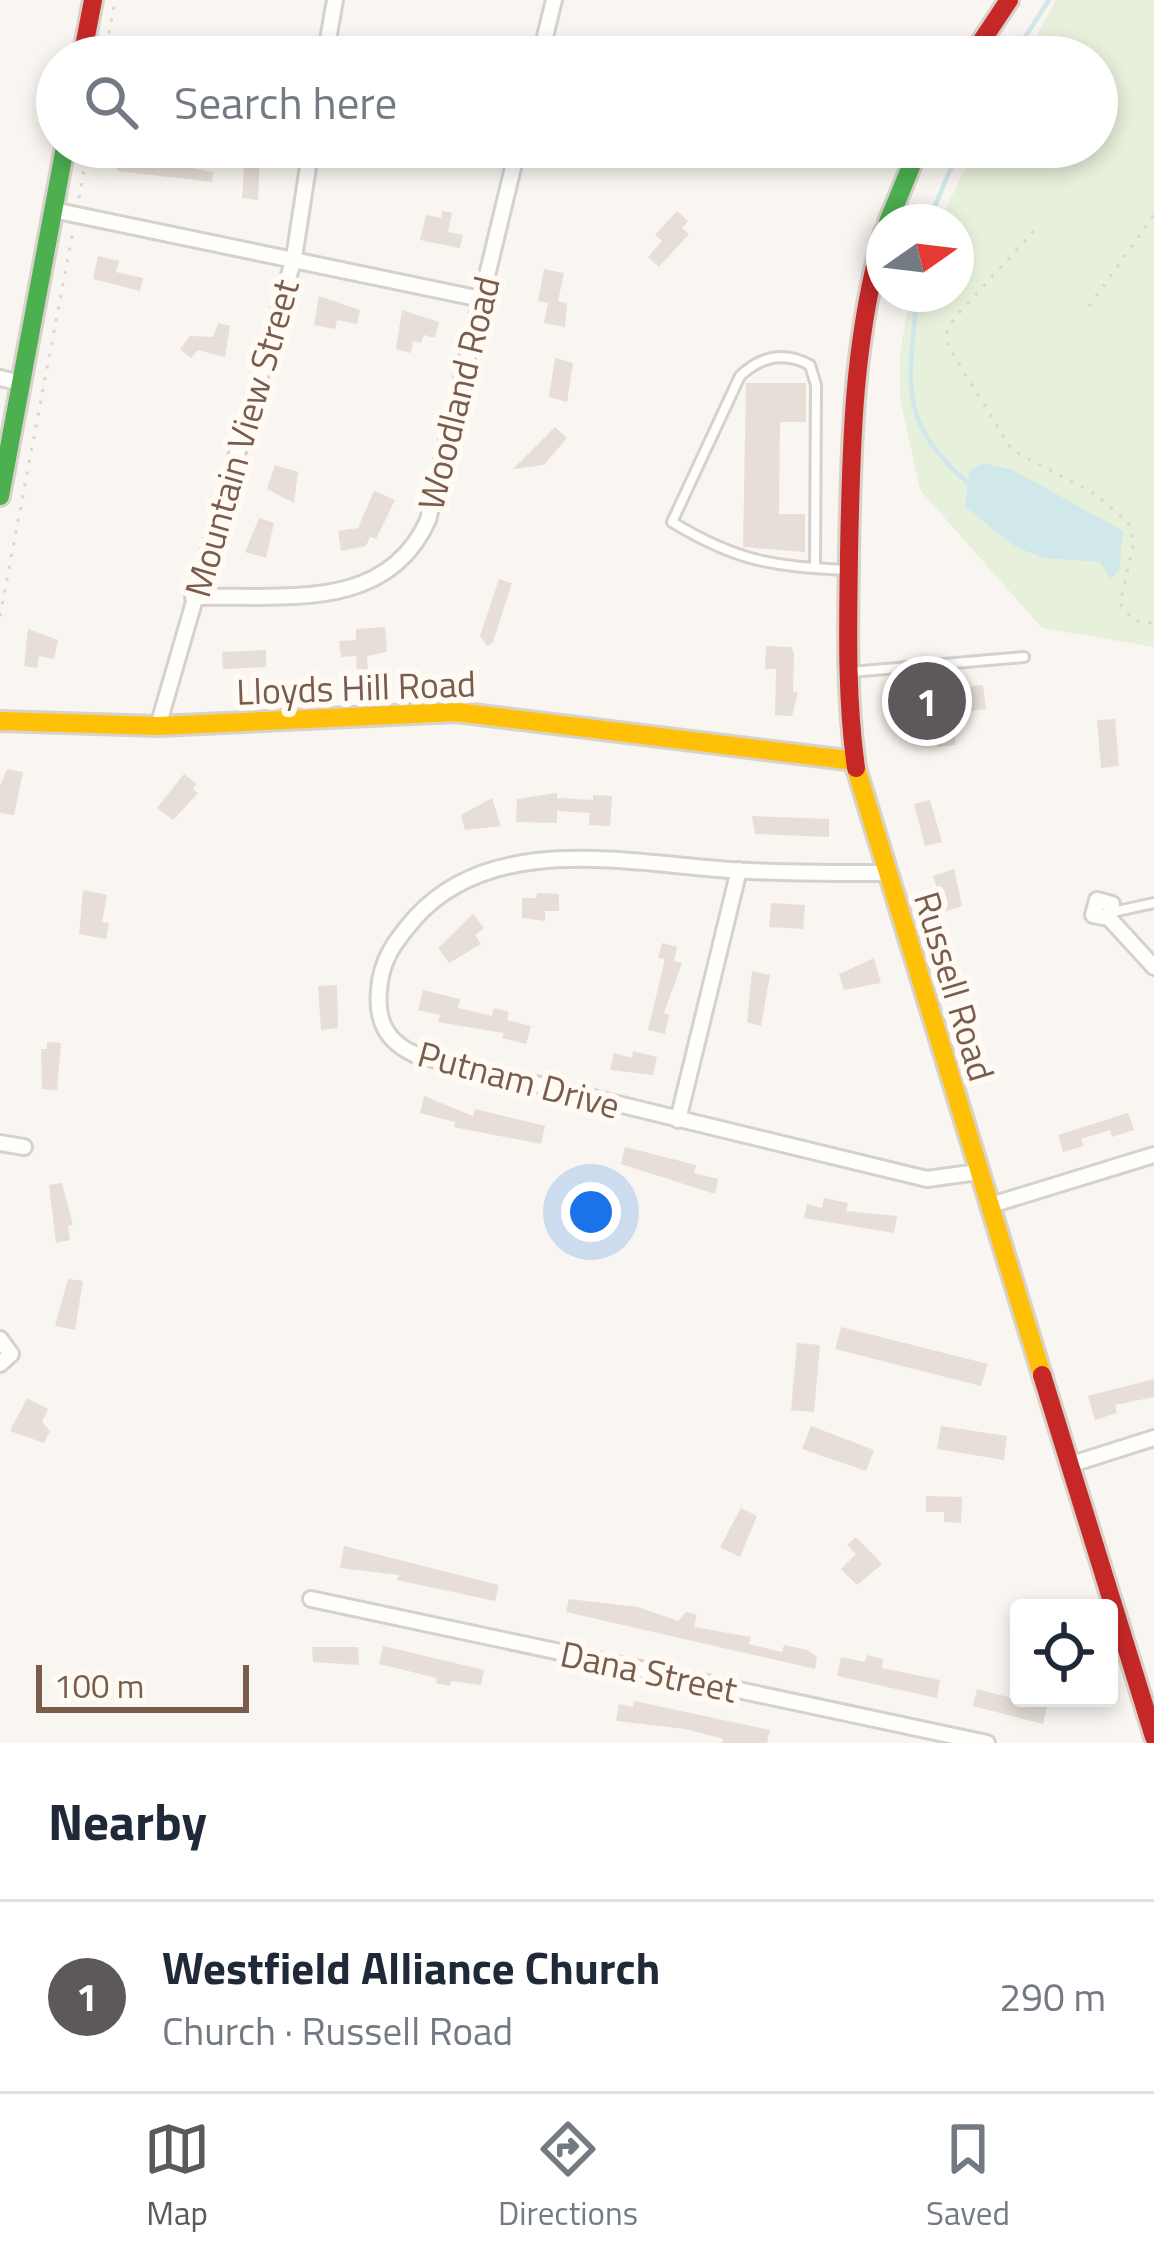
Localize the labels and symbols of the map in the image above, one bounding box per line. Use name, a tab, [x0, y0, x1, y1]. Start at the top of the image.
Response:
north arrow	[866, 204, 974, 312]
street label: Woodland Road	[402, 270, 514, 516]
street label: Mountain View Street	[169, 272, 313, 603]
street label: Lloyds Hill Road	[235, 655, 477, 719]
pin: 1	[888, 656, 966, 746]
street label: Russell Road	[900, 885, 1010, 1087]
street label: Putnam Drive	[412, 1026, 626, 1132]
your location	[561, 1182, 621, 1242]
street label: Dana Street	[556, 1625, 743, 1717]
scale bar	[36, 1659, 249, 1712]

